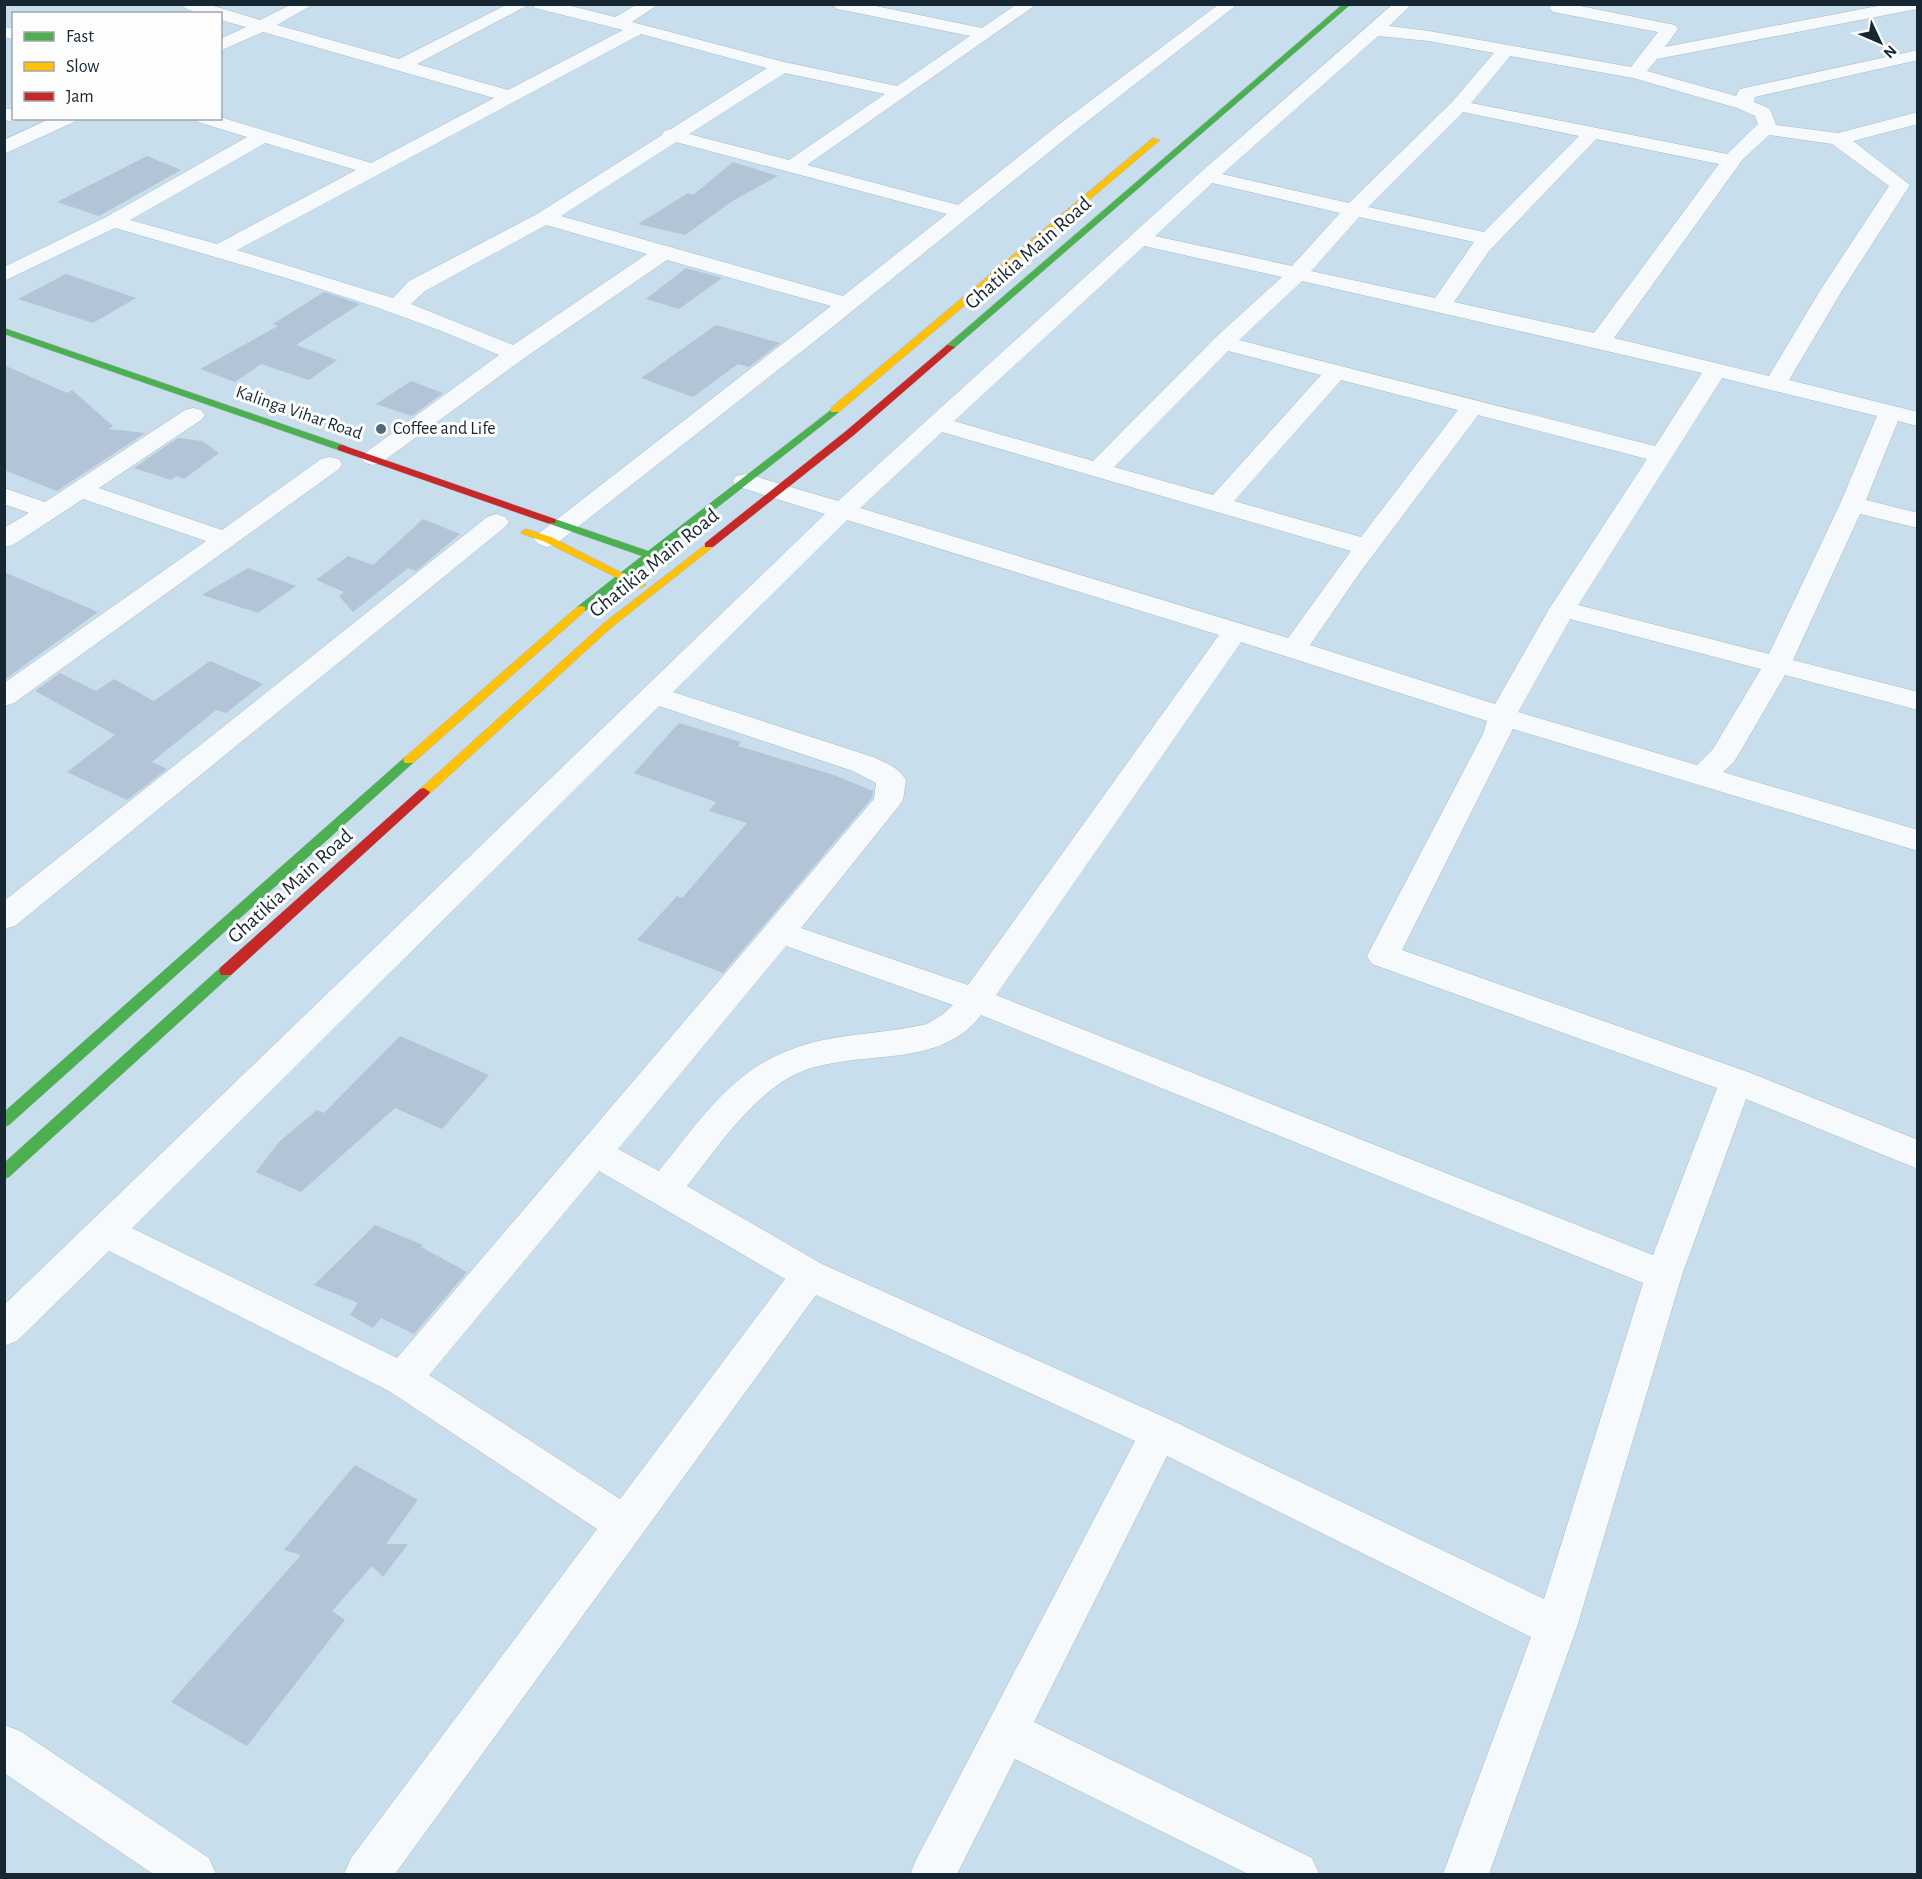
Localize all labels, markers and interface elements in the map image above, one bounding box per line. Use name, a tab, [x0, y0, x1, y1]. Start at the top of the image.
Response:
legend	[12, 12, 222, 120]
north arrow	[1850, 12, 1910, 72]
text: Fast	[66, 28, 94, 46]
text: N	[1880, 42, 1900, 61]
text: Slow	[66, 58, 99, 76]
text: Jam	[66, 88, 94, 106]
street label: Ghatikia Main Road	[961, 193, 1095, 313]
street label: Kalinga Vihar Road	[233, 383, 365, 443]
place label: Coffee and Life	[393, 420, 496, 438]
marker: Coffee and Life	[374, 422, 388, 436]
street label: Ghatikia Main Road	[585, 504, 723, 621]
street label: Ghatikia Main Road	[224, 825, 357, 947]

